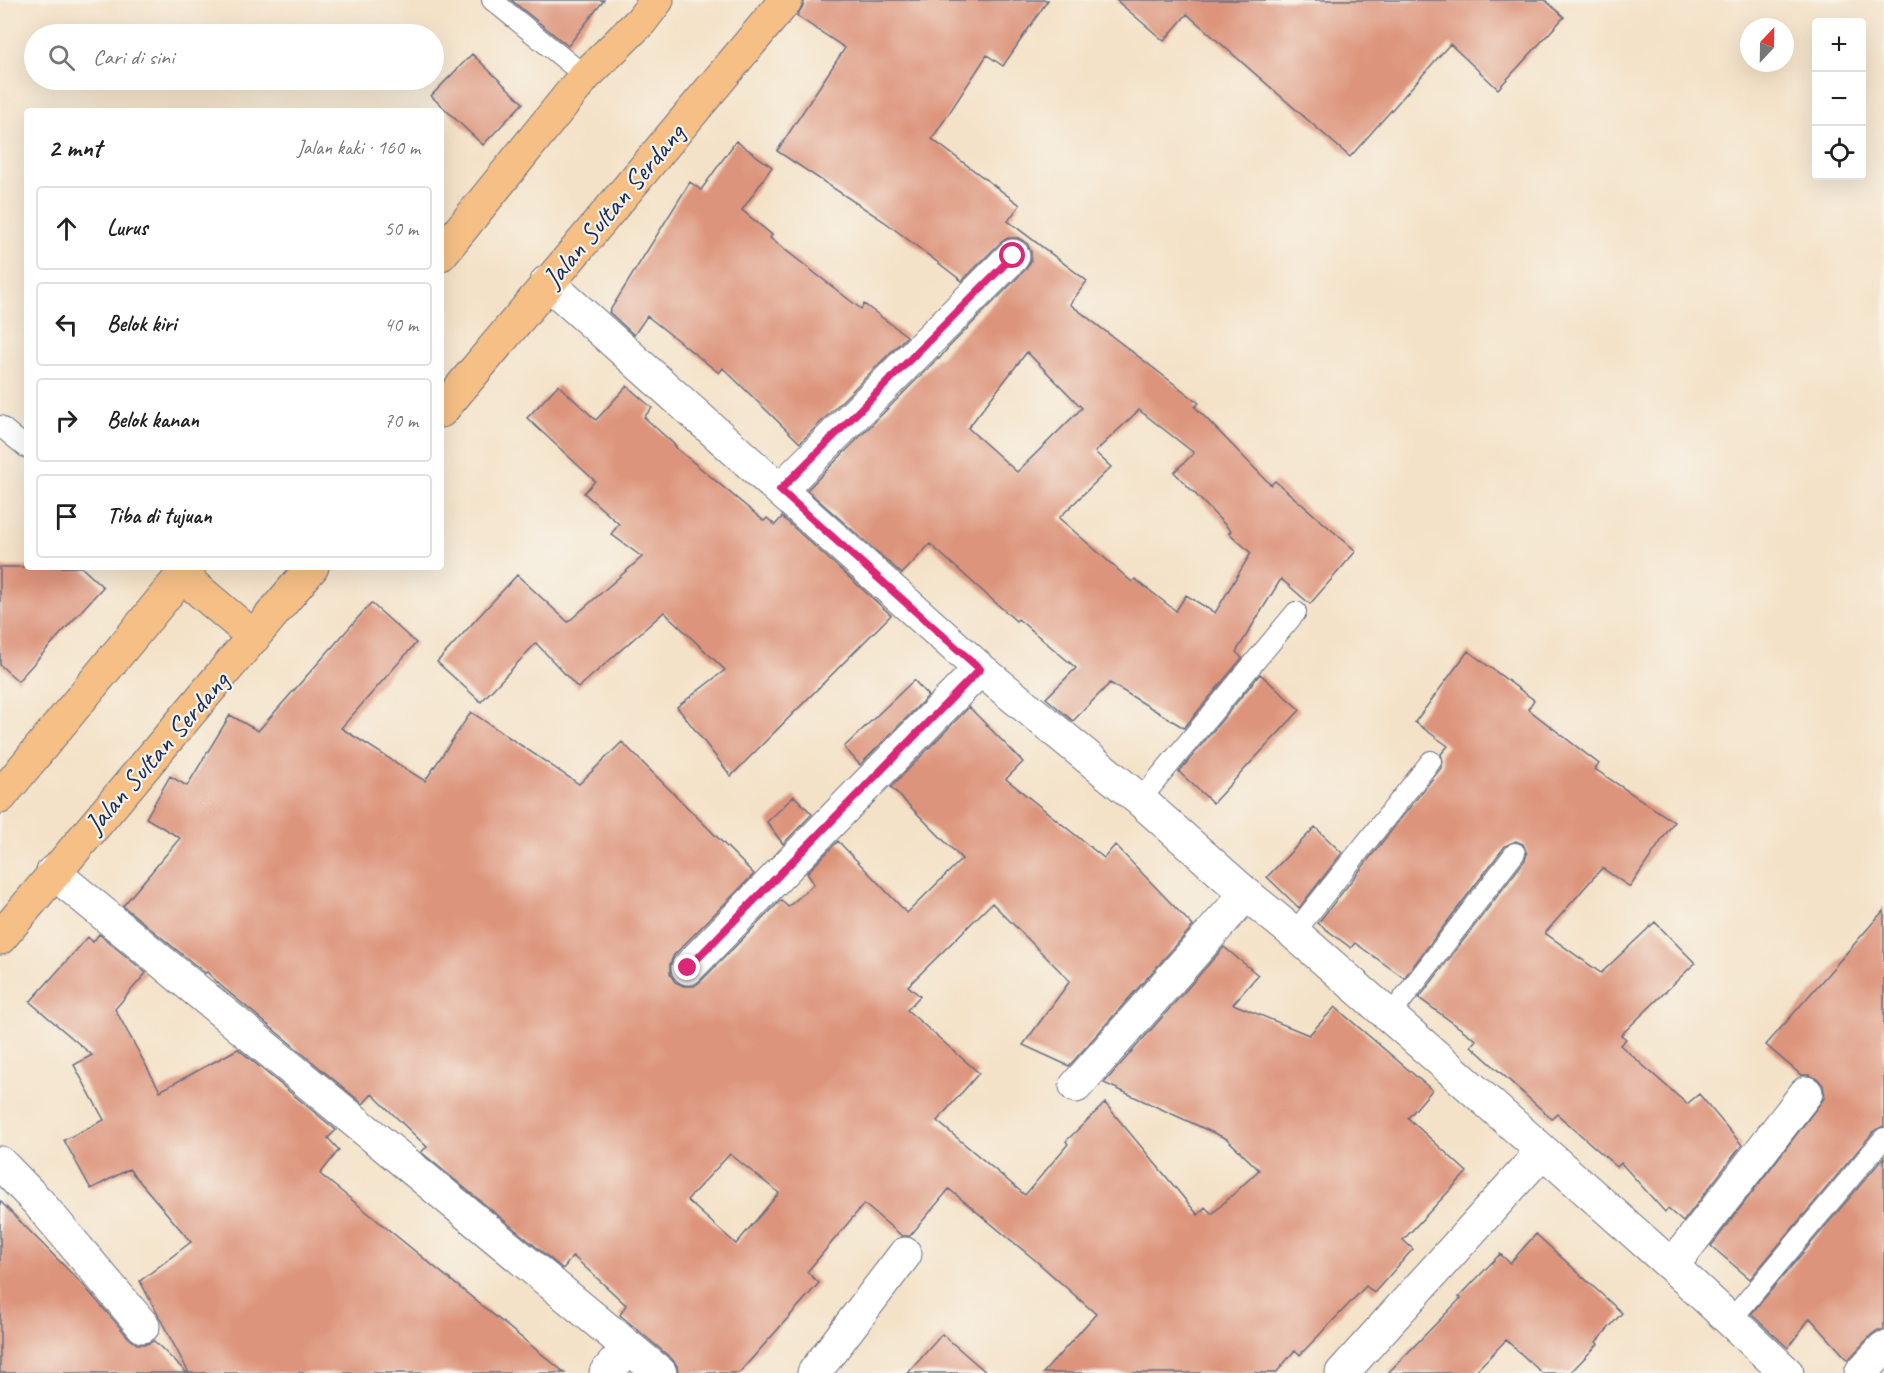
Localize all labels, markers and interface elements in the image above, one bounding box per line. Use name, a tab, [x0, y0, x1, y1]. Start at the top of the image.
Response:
north arrow	[1740, 18, 1794, 72]
map controls	[1812, 18, 1866, 180]
button: +	[1812, 18, 1866, 72]
search box	[24, 24, 444, 90]
icon: search	[45, 41, 78, 74]
text: Cari di sini	[93, 43, 174, 71]
button: −	[1812, 72, 1866, 126]
street label: Jalan Sultan Serdang	[533, 115, 693, 296]
button: locate	[1812, 126, 1866, 180]
text: 2 mnt	[48, 131, 101, 164]
text: Jalan kaki · 160 m	[297, 135, 420, 160]
icon: ahead	[50, 212, 83, 245]
text: Lurus	[107, 214, 147, 242]
text: 50 m	[384, 216, 418, 241]
route start	[999, 242, 1025, 268]
icon: left	[50, 308, 83, 341]
text: Belok kiri	[107, 310, 176, 338]
text: 40 m	[384, 312, 418, 337]
icon: right	[50, 404, 83, 437]
text: Belok kanan	[107, 406, 199, 434]
text: 70 m	[384, 408, 418, 433]
icon: arrive	[50, 500, 83, 533]
text: Tiba di tujuan	[107, 502, 212, 530]
street label: Jalan Sultan Serdang	[75, 663, 238, 842]
route end	[674, 954, 700, 980]

